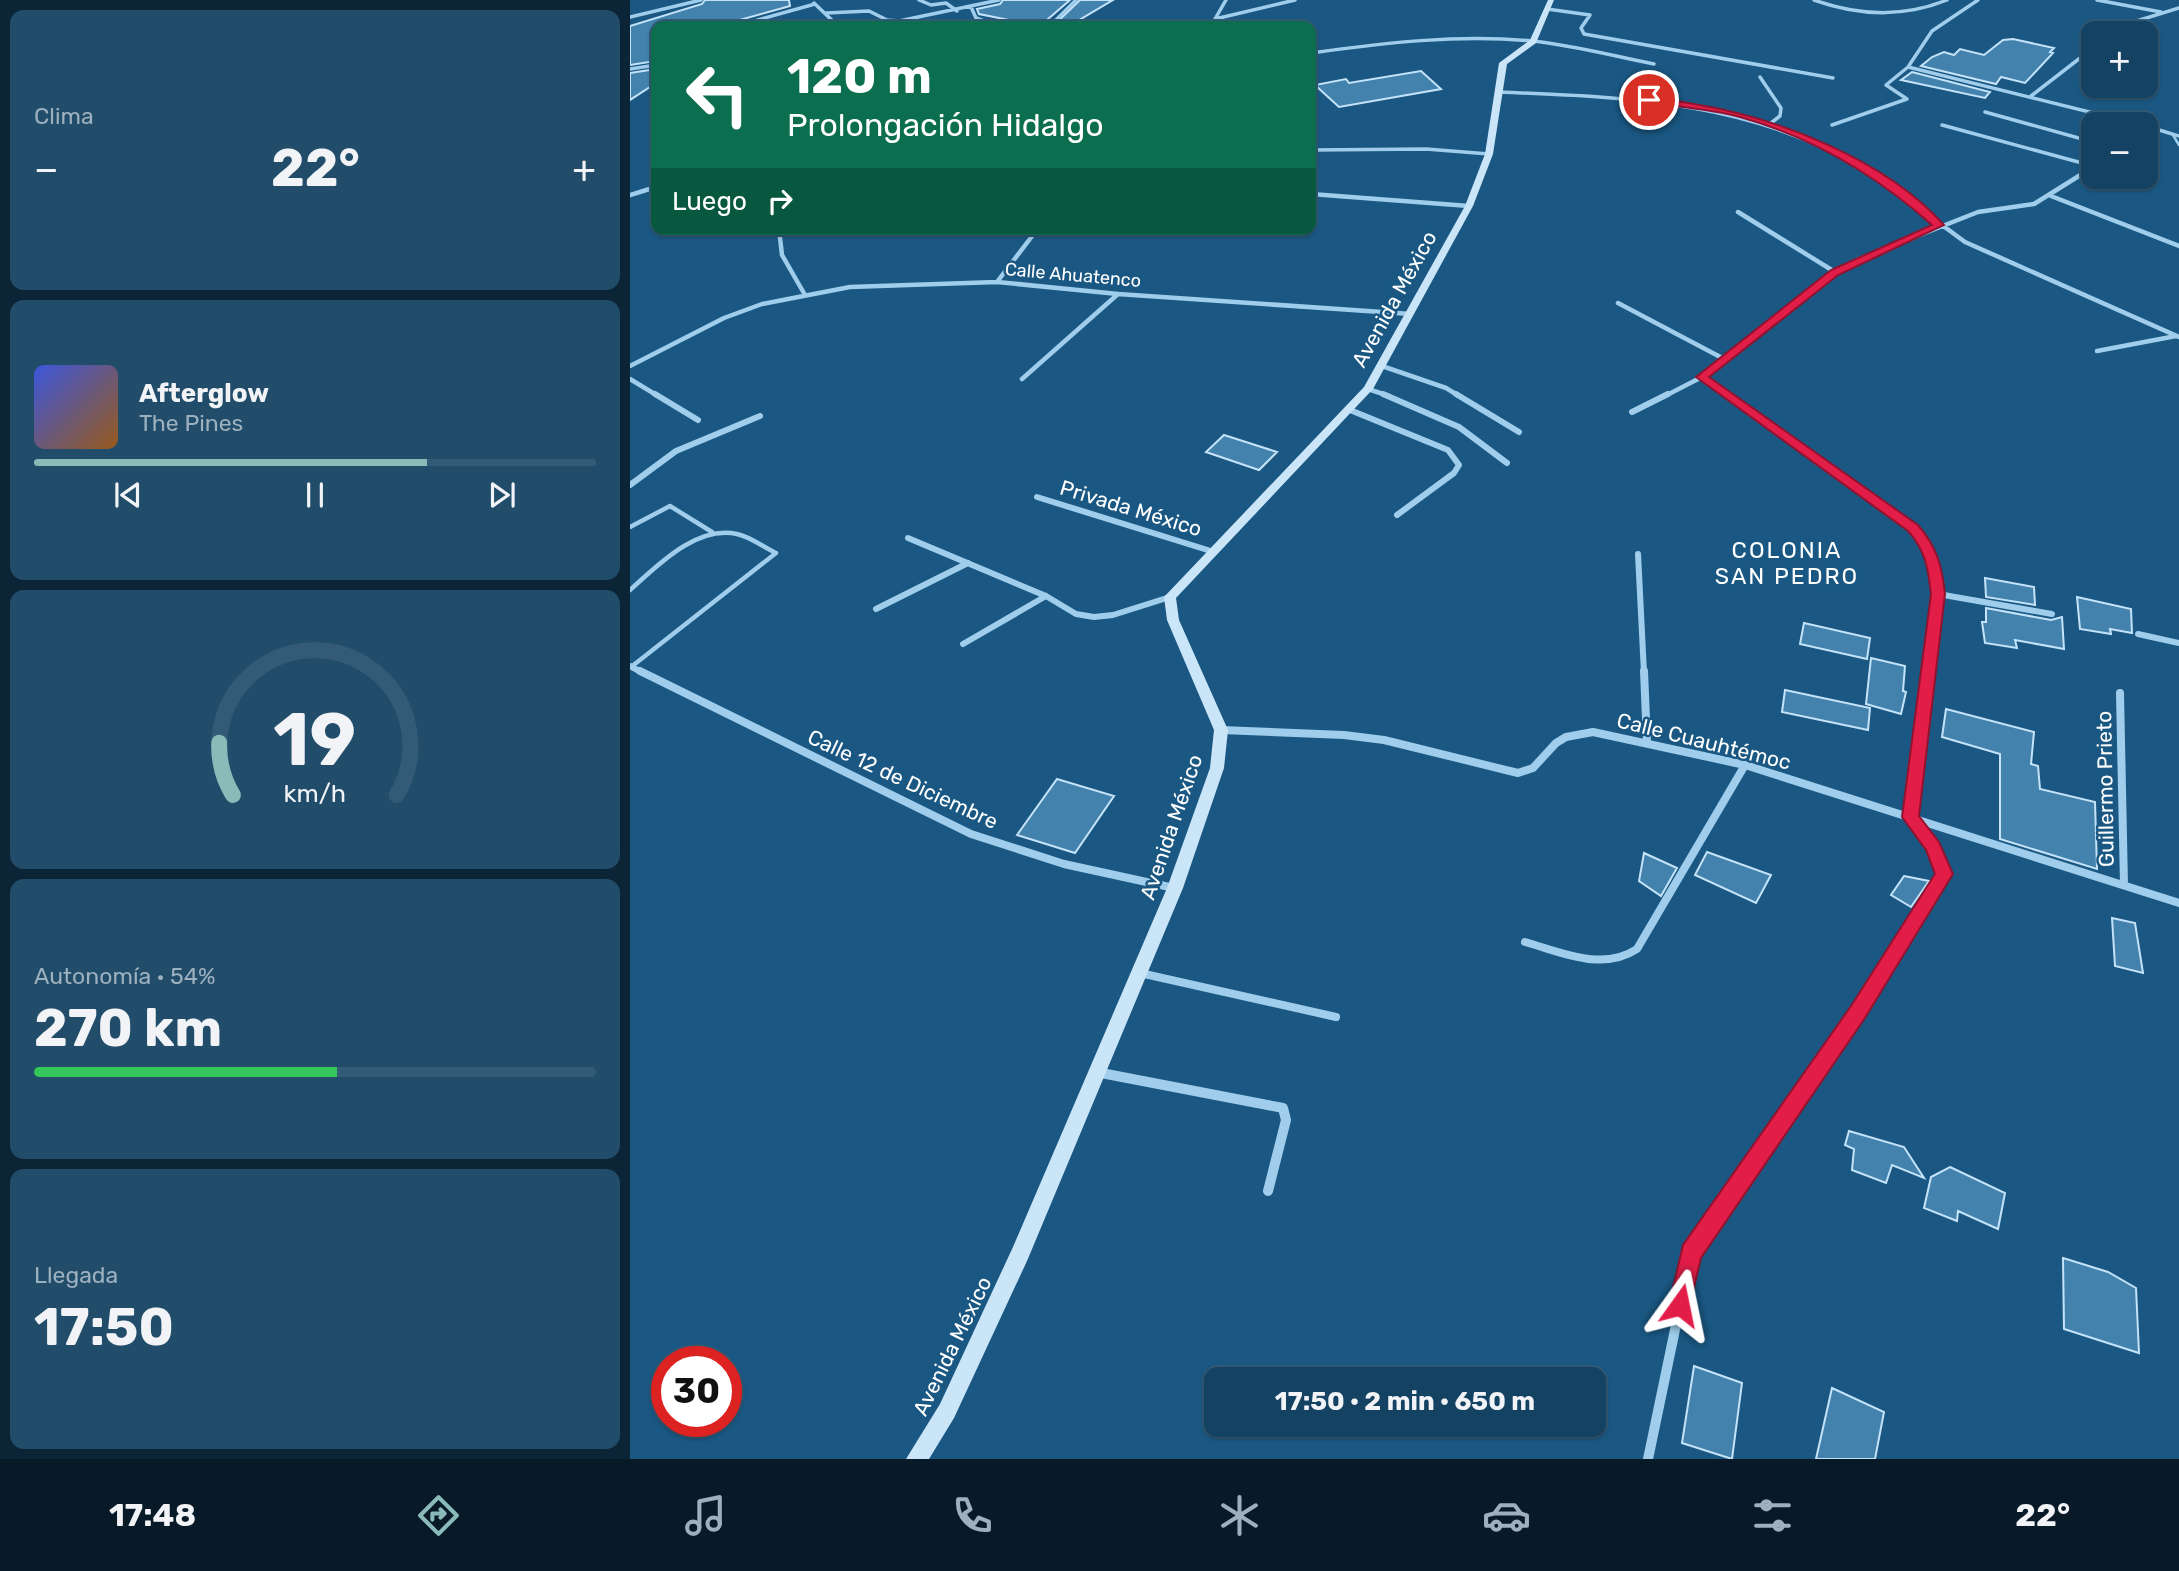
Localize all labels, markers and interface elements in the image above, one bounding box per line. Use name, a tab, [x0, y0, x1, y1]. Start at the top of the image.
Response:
map controls	[2081, 21, 2158, 189]
button: +	[2081, 21, 2158, 98]
text: 120 m	[787, 47, 932, 105]
icon: left	[672, 49, 763, 140]
pin	[1619, 70, 1679, 130]
icon: arrive	[1630, 81, 1668, 119]
text: Clima	[34, 102, 94, 130]
text: Prolongación Hidalgo	[787, 106, 1104, 144]
button: −	[2081, 112, 2158, 189]
text: 22°	[271, 137, 360, 199]
text: −	[34, 146, 59, 192]
text: +	[572, 146, 596, 192]
icon: right	[761, 182, 799, 220]
text: Luego	[672, 186, 747, 217]
street label: Avenida México	[1346, 227, 1442, 371]
street label: Calle Ahuatenco	[1004, 258, 1142, 292]
text: Afterglow	[139, 378, 269, 409]
text: The Pines	[139, 409, 243, 437]
street label: Privada México	[1057, 475, 1205, 541]
icon: previous	[109, 476, 147, 514]
icon: pause	[296, 476, 334, 514]
icon: next	[483, 476, 521, 514]
district label: COLONIA SAN PEDRO	[1715, 536, 1859, 590]
text: 19	[274, 698, 356, 784]
street label: Calle Cuauhtémoc	[1614, 707, 1794, 775]
street label: Guillermo Prieto	[2091, 711, 2119, 867]
street label: Calle 12 de Diciembre	[804, 724, 1002, 834]
street label: Avenida México	[1134, 751, 1208, 903]
text: km/h	[284, 779, 346, 808]
text: Autonomía · 54%	[34, 962, 215, 990]
text: 270 km	[34, 997, 222, 1059]
text: Llegada	[34, 1261, 118, 1289]
position arrow	[1643, 1268, 1717, 1342]
street label: Avenida México	[908, 1272, 996, 1420]
text: 17:50	[34, 1296, 174, 1358]
speed limit sign: 30	[651, 1346, 742, 1437]
text: 17:50 · 2 min · 650 m	[1275, 1386, 1535, 1417]
icon: directions	[414, 1491, 463, 1540]
icon: music	[681, 1491, 730, 1540]
icon: phone	[948, 1491, 997, 1540]
icon: climate	[1215, 1491, 1264, 1540]
icon: car	[1482, 1491, 1531, 1540]
icon: filters	[1748, 1491, 1797, 1540]
text: 17:48	[109, 1496, 196, 1534]
text: 22°	[2015, 1496, 2070, 1534]

